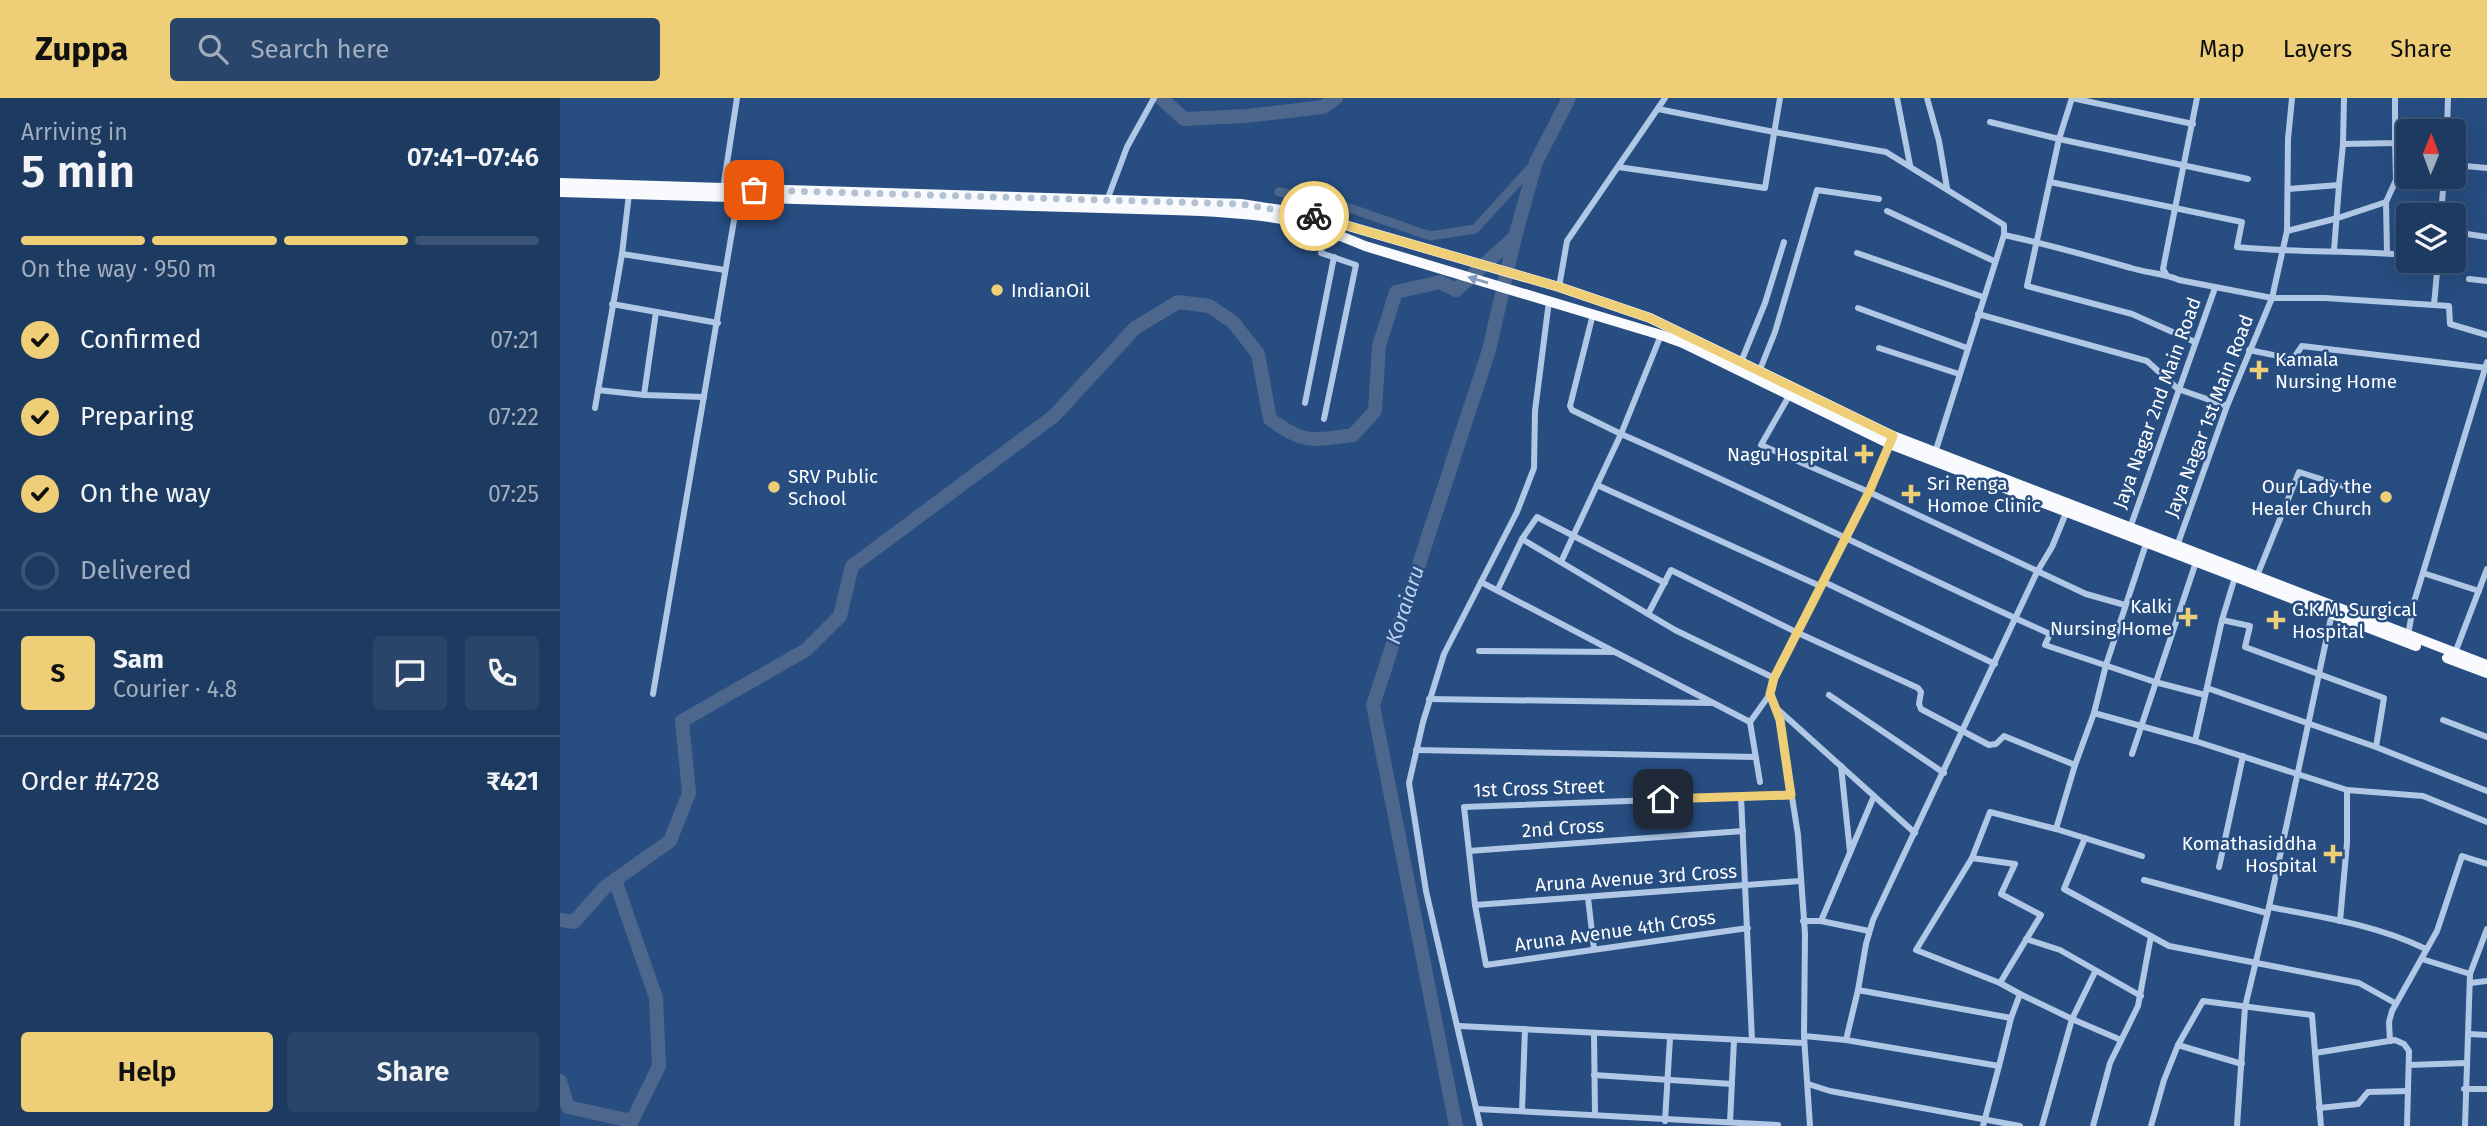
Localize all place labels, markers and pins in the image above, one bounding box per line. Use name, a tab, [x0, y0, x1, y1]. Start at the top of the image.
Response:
pin	[724, 160, 784, 220]
place label: IndianOil	[1011, 279, 1090, 302]
marker: IndianOil	[989, 282, 1005, 298]
place label: Kamala Nursing Home	[2275, 348, 2397, 393]
marker: Kamala Nursing Home	[2249, 360, 2269, 380]
place label: Nagu Hospital	[1727, 443, 1848, 466]
marker: Nagu Hospital	[1854, 444, 1874, 464]
place label: SRV Public School	[788, 465, 878, 510]
place label: Sri Renga Homoe Clinic	[1927, 472, 2041, 517]
place label: Our Lady the Healer Church	[2251, 475, 2372, 520]
marker: SRV Public School	[766, 479, 782, 495]
marker: Sri Renga Homoe Clinic	[1901, 484, 1921, 504]
marker: Our Lady the Healer Church	[2378, 489, 2394, 505]
place label: Kalki Nursing Home	[2050, 595, 2172, 640]
place label: G.K.M. Surgical Hospital	[2292, 598, 2417, 643]
marker: Kalki Nursing Home	[2178, 607, 2198, 627]
marker: G.K.M. Surgical Hospital	[2266, 610, 2286, 630]
pin	[1633, 769, 1693, 829]
place label: Komathasiddha Hospital	[2182, 832, 2317, 877]
marker: Komathasiddha Hospital	[2323, 844, 2343, 864]

